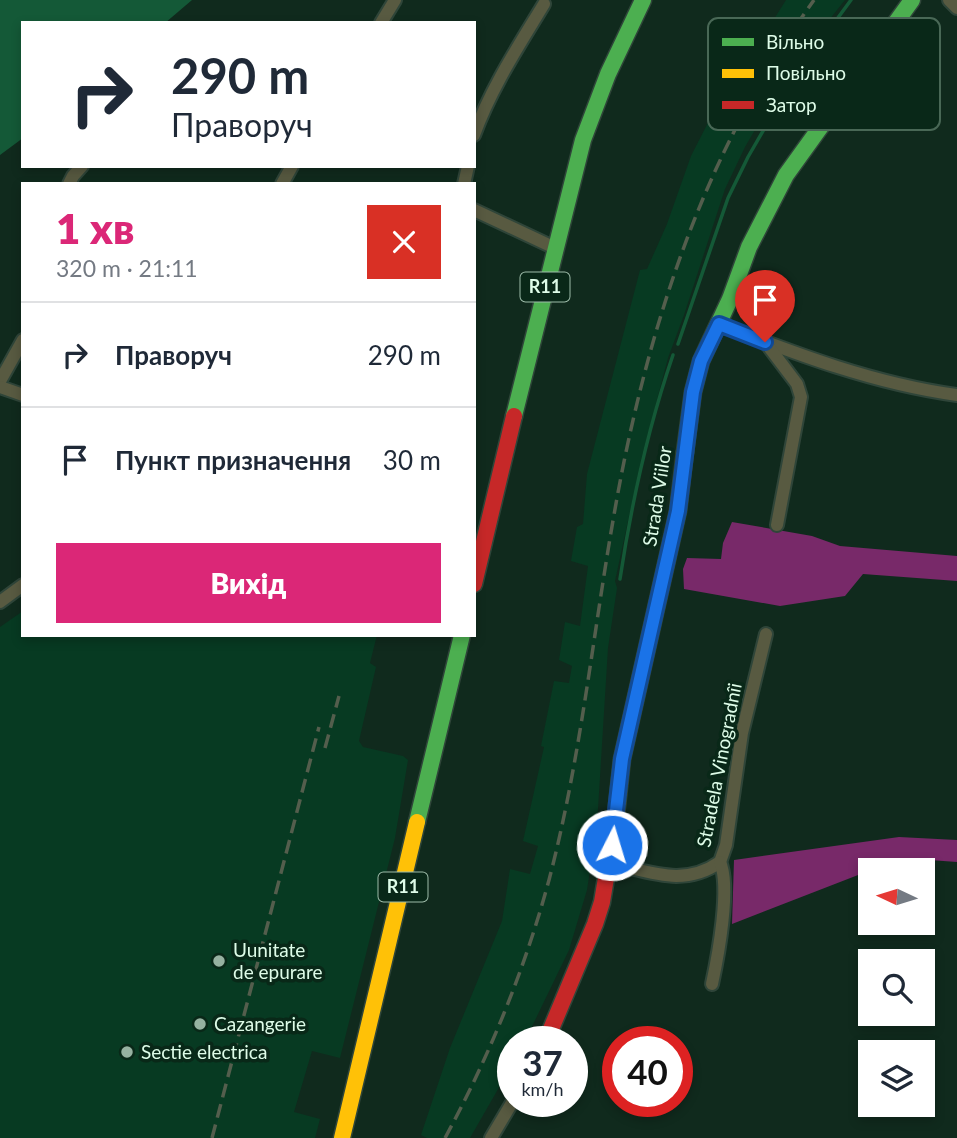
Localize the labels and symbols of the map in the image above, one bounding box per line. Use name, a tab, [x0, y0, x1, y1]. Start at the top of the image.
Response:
legend	[708, 18, 940, 130]
text: Вільно	[766, 30, 824, 53]
text: Повільно	[766, 61, 846, 84]
text: Затор	[766, 93, 817, 116]
pin	[735, 270, 795, 342]
road number: R11	[520, 272, 570, 302]
street label: Strada Viilor	[637, 444, 676, 548]
street label: Stradela Vinogradnîi	[691, 681, 746, 849]
position arrow	[575, 808, 649, 882]
north arrow	[858, 858, 934, 934]
road number: R11	[378, 872, 428, 902]
place label: Uunitate de epurare	[233, 938, 323, 983]
marker: Uunitate de epurare	[211, 953, 227, 969]
place label: Cazangerie	[214, 1012, 306, 1035]
marker: Cazangerie	[192, 1016, 208, 1032]
speed limit sign: 40	[602, 1026, 693, 1117]
place label: Sectie electrica	[141, 1040, 267, 1063]
marker: Sectie electrica	[119, 1044, 135, 1060]

